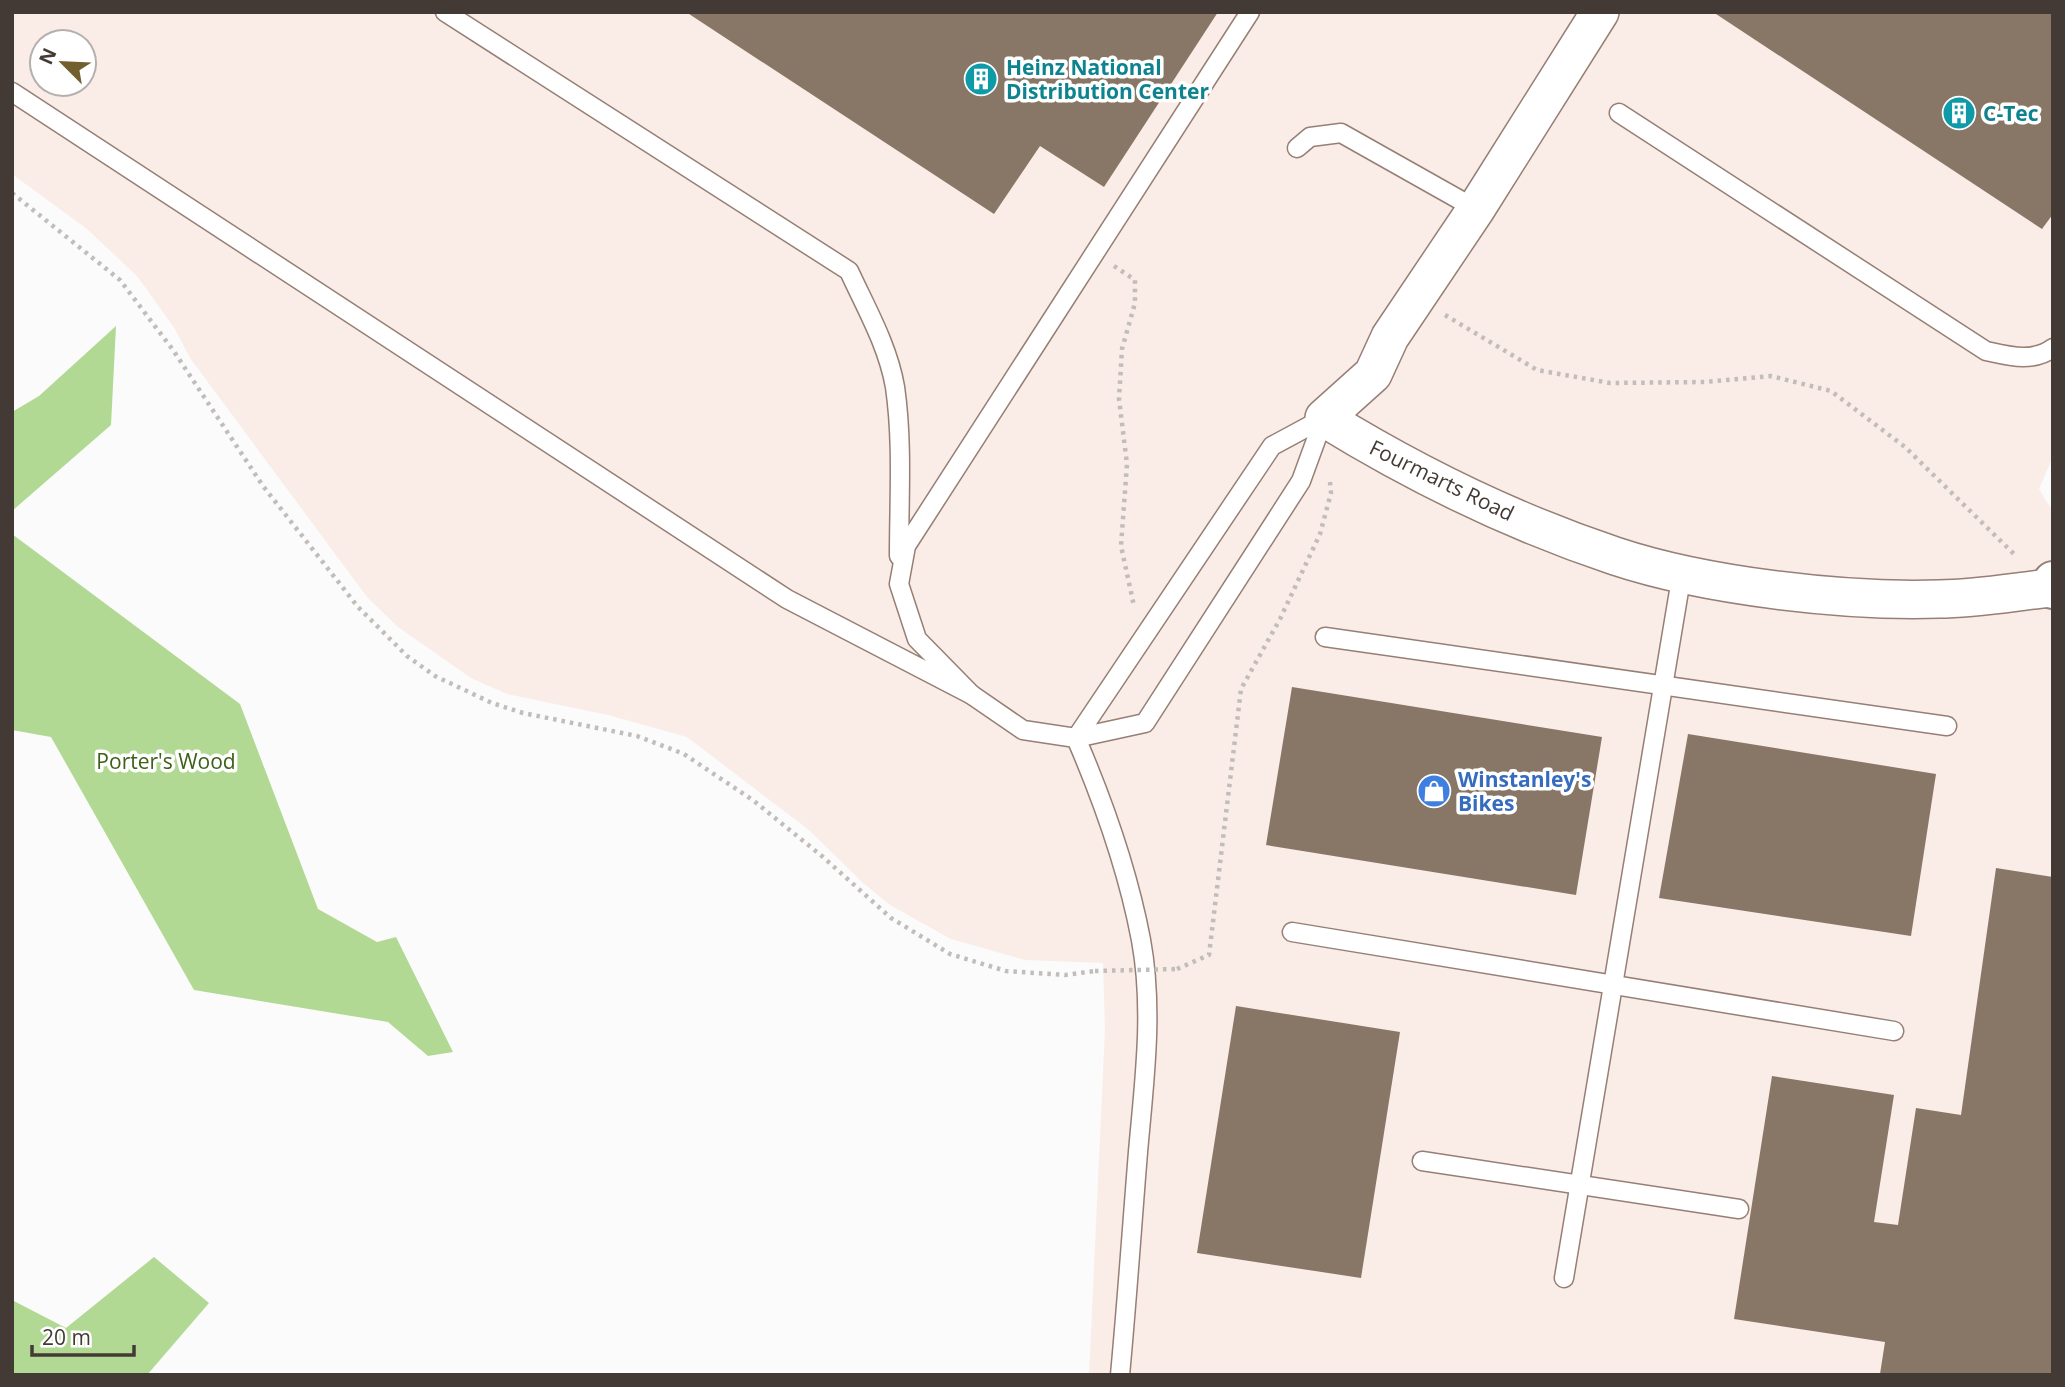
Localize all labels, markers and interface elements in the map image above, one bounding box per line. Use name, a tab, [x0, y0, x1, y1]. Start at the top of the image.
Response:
north arrow	[28, 28, 98, 98]
text: N	[32, 44, 62, 68]
place label: Heinz National Distribution Center	[1006, 53, 1209, 105]
building icon: Heinz National Distribution Center	[962, 60, 1000, 98]
building icon: C-Tec	[1940, 94, 1978, 132]
place label: C-Tec	[1983, 99, 2039, 127]
street label: Fourmarts Road	[1365, 433, 1519, 527]
park label: Porter's Wood	[96, 747, 236, 775]
place label: Winstanley's Bikes	[1458, 765, 1591, 817]
shop icon: Winstanley's Bikes	[1415, 772, 1453, 810]
scale bar	[32, 1314, 133, 1358]
text: 20 m	[42, 1323, 91, 1351]

